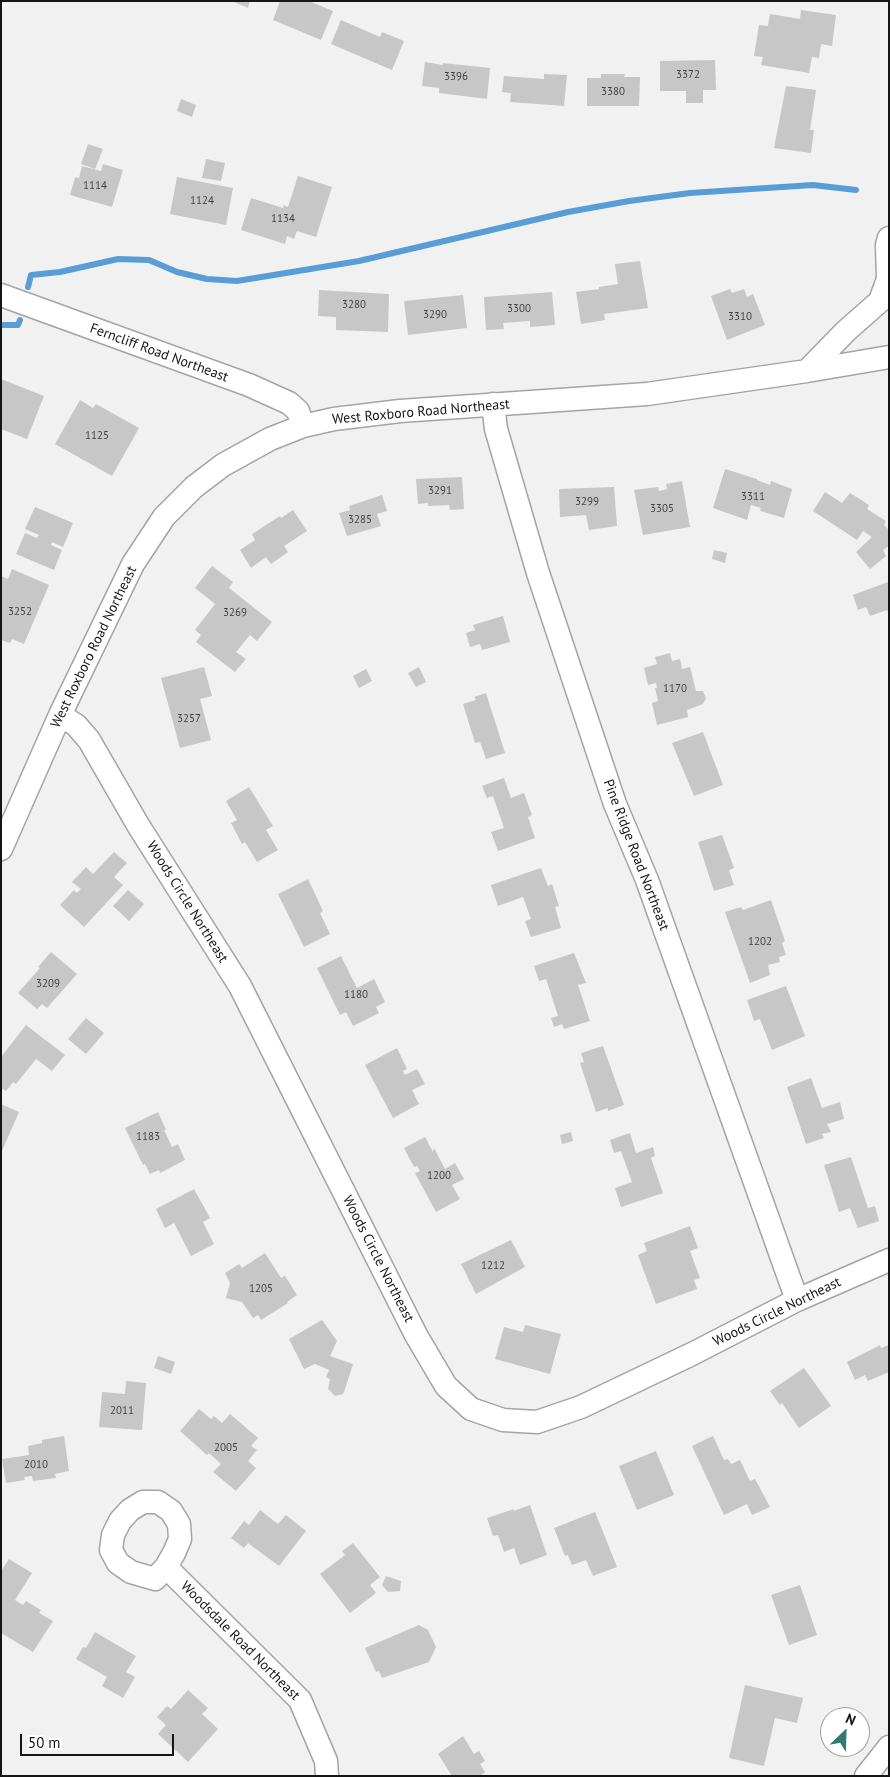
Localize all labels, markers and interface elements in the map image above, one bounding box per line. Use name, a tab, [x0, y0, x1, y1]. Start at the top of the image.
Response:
house number: 3372	[676, 68, 700, 82]
house number: 3396	[444, 70, 468, 84]
house number: 3380	[601, 85, 625, 99]
house number: 1114	[83, 179, 107, 193]
house number: 1124	[190, 194, 214, 208]
house number: 1134	[271, 212, 295, 226]
house number: 3280	[342, 298, 366, 312]
house number: 3300	[507, 302, 531, 316]
house number: 3290	[423, 308, 447, 322]
house number: 3310	[728, 310, 752, 324]
street label: Ferncliff Road Northeast	[87, 320, 231, 386]
street label: West Roxboro Road Northeast	[332, 396, 510, 428]
house number: 1125	[85, 429, 109, 443]
house number: 3291	[428, 484, 452, 498]
house number: 3311	[741, 490, 765, 504]
house number: 3299	[575, 495, 599, 509]
house number: 3305	[650, 502, 674, 516]
house number: 3285	[348, 513, 372, 527]
street label: West Roxboro Road Northeast	[47, 563, 141, 731]
house number: 3252	[8, 605, 32, 619]
house number: 3269	[223, 606, 247, 620]
house number: 1170	[663, 682, 687, 696]
house number: 3257	[177, 712, 201, 726]
street label: Pine Ridge Road Northeast	[599, 777, 673, 933]
street label: Woods Circle Northeast	[143, 838, 231, 966]
house number: 1202	[748, 935, 772, 949]
house number: 3209	[36, 977, 60, 991]
house number: 1180	[344, 988, 368, 1002]
house number: 1183	[136, 1130, 160, 1144]
house number: 1200	[427, 1169, 451, 1183]
street label: Woods Circle Northeast	[339, 1193, 417, 1325]
house number: 1212	[481, 1259, 505, 1273]
street label: Woods Circle Northeast	[710, 1274, 844, 1350]
house number: 1205	[249, 1282, 273, 1296]
house number: 2011	[110, 1404, 134, 1418]
house number: 2005	[214, 1441, 238, 1455]
house number: 2010	[24, 1458, 48, 1472]
street label: Woodsdale Road Northeast	[177, 1578, 303, 1704]
north arrow	[820, 1707, 870, 1757]
text: N	[843, 1709, 859, 1729]
scale bar	[22, 1724, 176, 1756]
text: 50 m	[28, 1733, 61, 1752]

